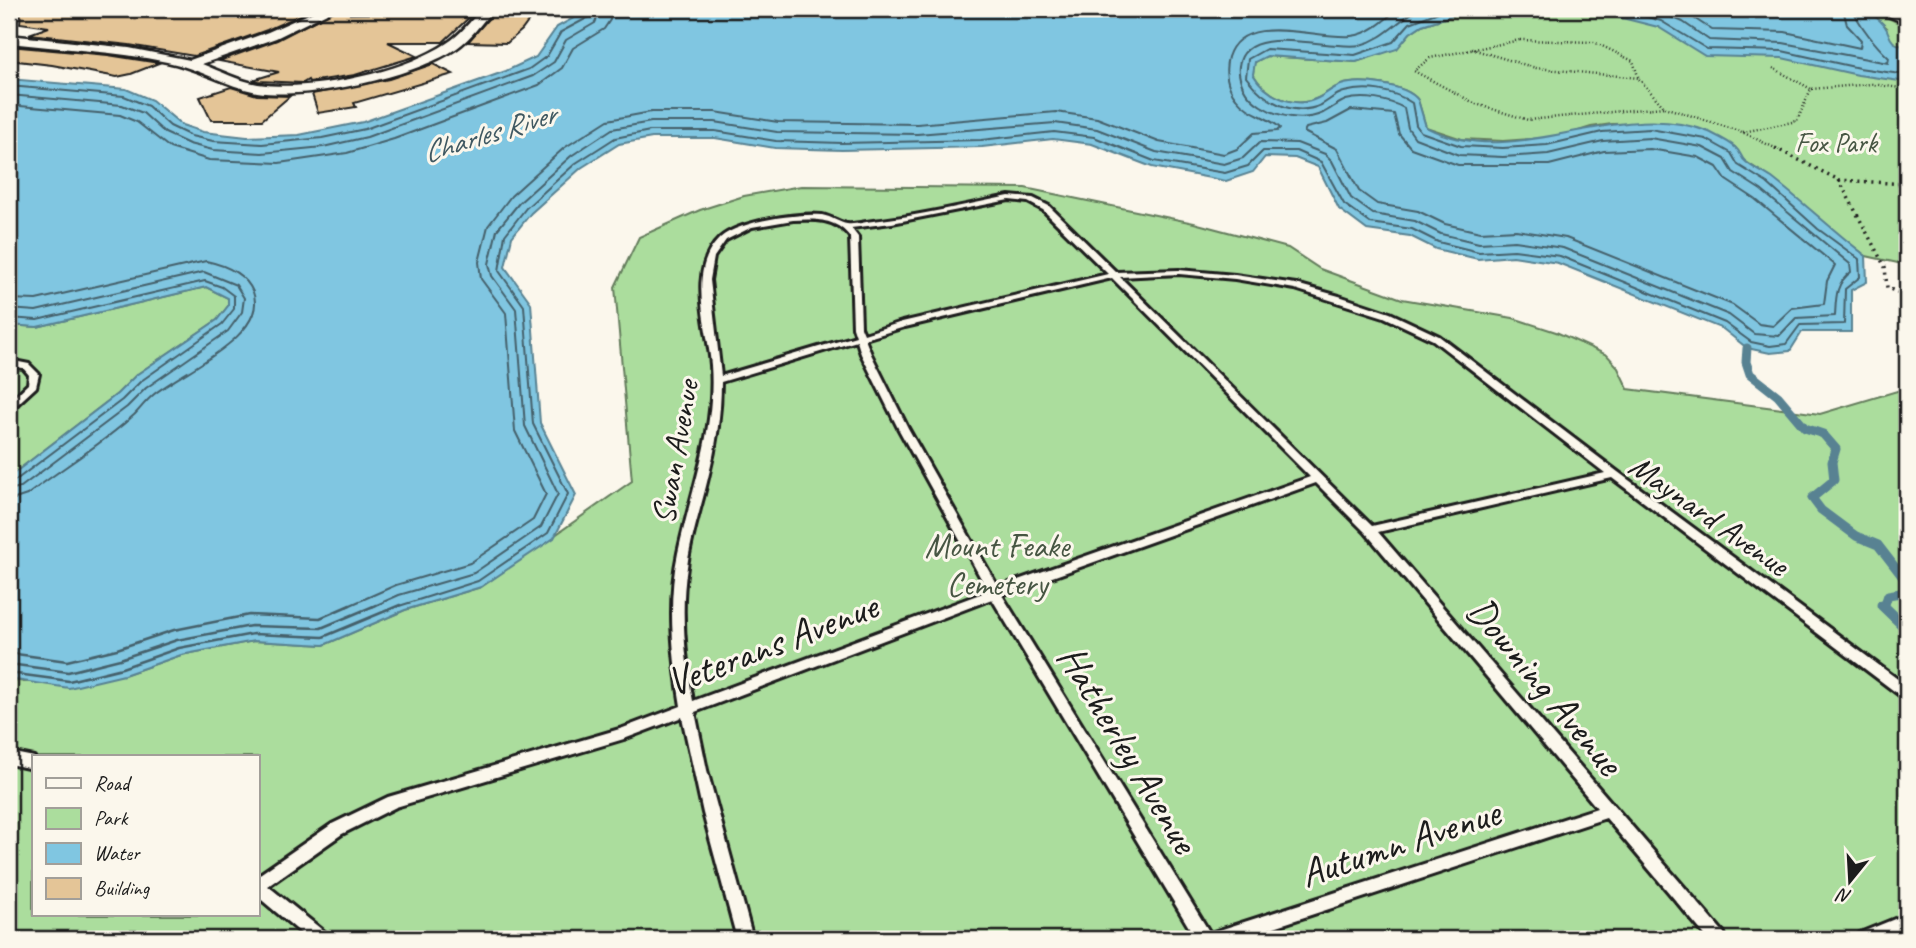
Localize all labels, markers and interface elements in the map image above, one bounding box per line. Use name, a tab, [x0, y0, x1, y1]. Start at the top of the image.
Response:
water label: Charles River	[418, 93, 565, 171]
park label: Fox Park	[1795, 125, 1879, 160]
street label: Swan Avenue	[642, 375, 709, 527]
street label: Maynard Avenue	[1621, 445, 1799, 587]
park label: Mount Feake Cemetery	[925, 525, 1072, 605]
street label: Veterans Avenue	[659, 580, 887, 707]
street label: Downing Avenue	[1456, 587, 1636, 788]
street label: Hatherley Avenue	[1046, 636, 1211, 865]
legend	[32, 755, 259, 916]
text: Road	[94, 770, 133, 796]
street label: Autumn Avenue	[1294, 786, 1509, 899]
text: Park	[94, 805, 129, 831]
text: Water	[94, 840, 141, 866]
north arrow	[1814, 846, 1884, 916]
text: Building	[94, 875, 151, 901]
text: N	[1833, 882, 1854, 909]

